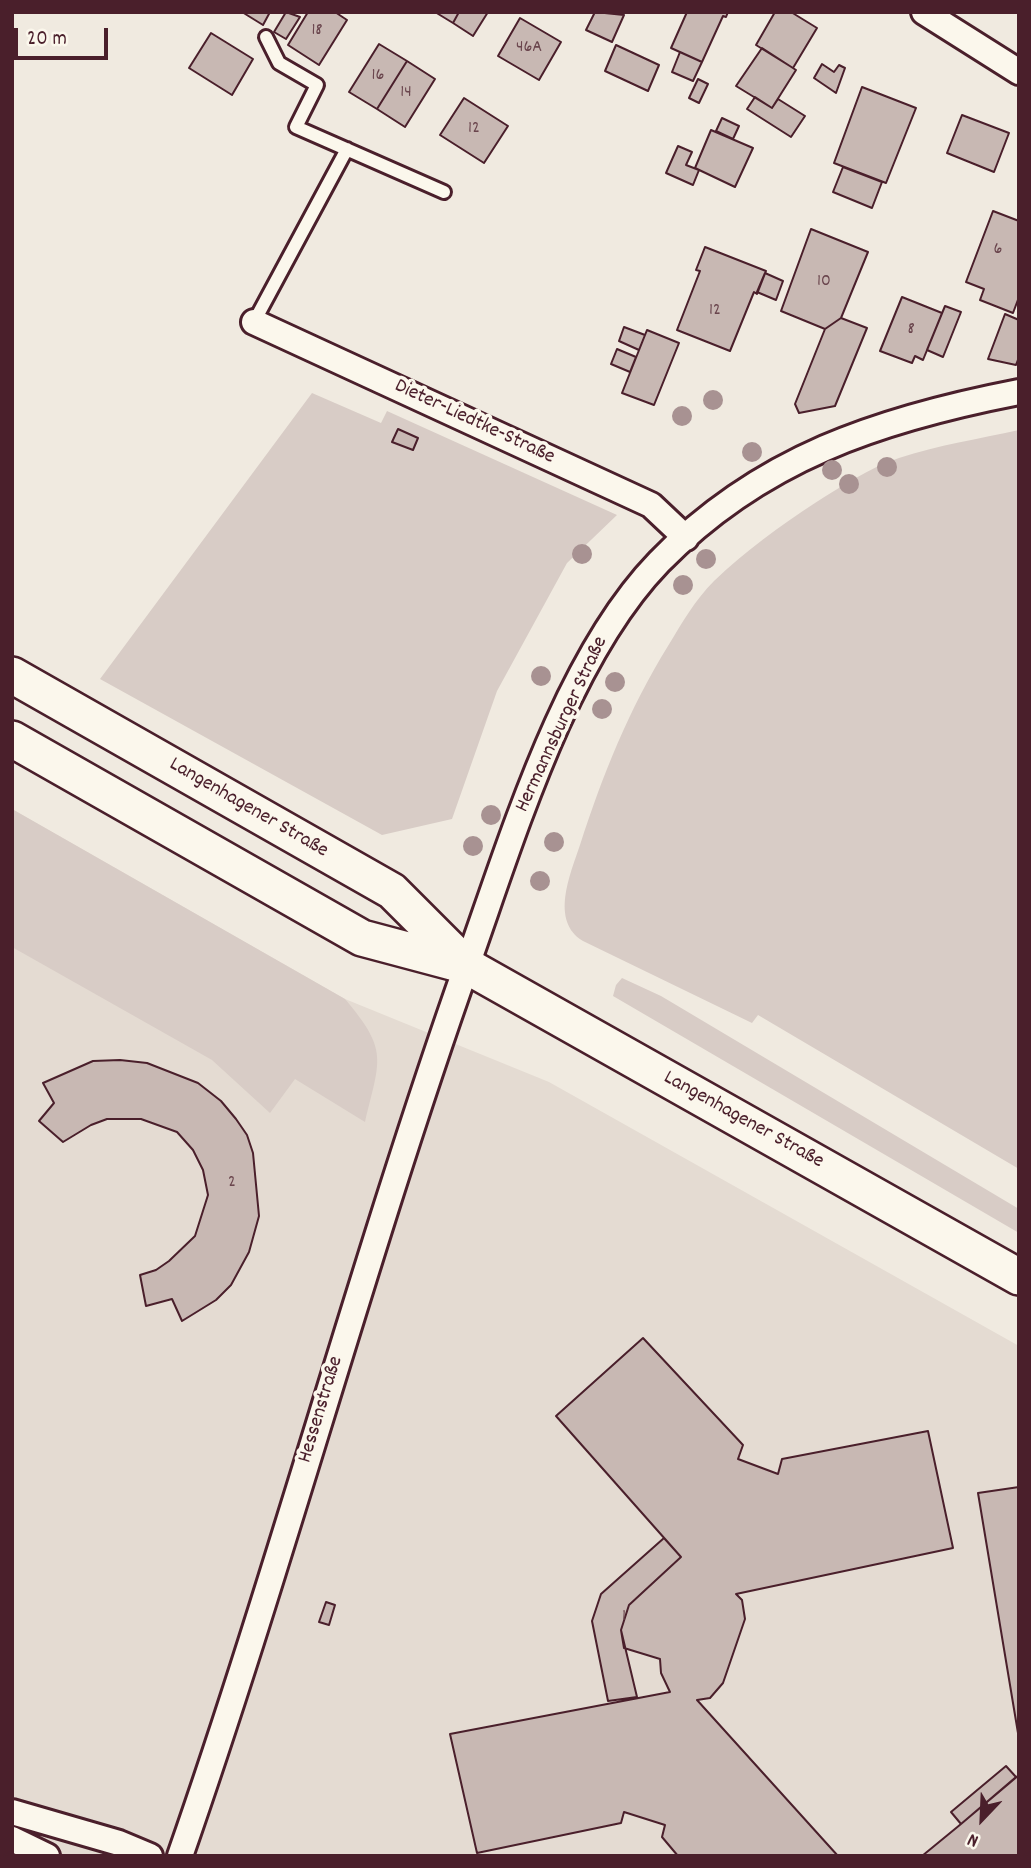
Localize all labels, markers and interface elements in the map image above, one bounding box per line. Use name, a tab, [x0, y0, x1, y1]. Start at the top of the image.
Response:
scale bar	[18, 14, 112, 58]
house number: 18	[311, 21, 323, 43]
text: 20 m	[27, 25, 67, 55]
house number: 46A	[516, 38, 542, 60]
house number: 16	[372, 66, 384, 88]
house number: 14	[400, 83, 412, 105]
house number: 12	[468, 119, 480, 141]
house number: 6	[994, 240, 1002, 262]
house number: 10	[817, 272, 831, 294]
house number: 12	[709, 301, 721, 323]
house number: 8	[907, 320, 915, 342]
street label: Dieter-Liedtke-Straße	[390, 375, 558, 471]
street label: Hermannsburger Straße	[511, 633, 615, 817]
street label: Langenhagener Straße	[164, 753, 332, 865]
street label: Langenhagener Straße	[658, 1066, 828, 1176]
house number: 2	[228, 1173, 236, 1195]
street label: Hessenstraße	[294, 1354, 350, 1466]
house number: 1	[622, 1607, 626, 1629]
north arrow	[947, 1784, 1017, 1854]
text: N	[964, 1825, 983, 1853]

